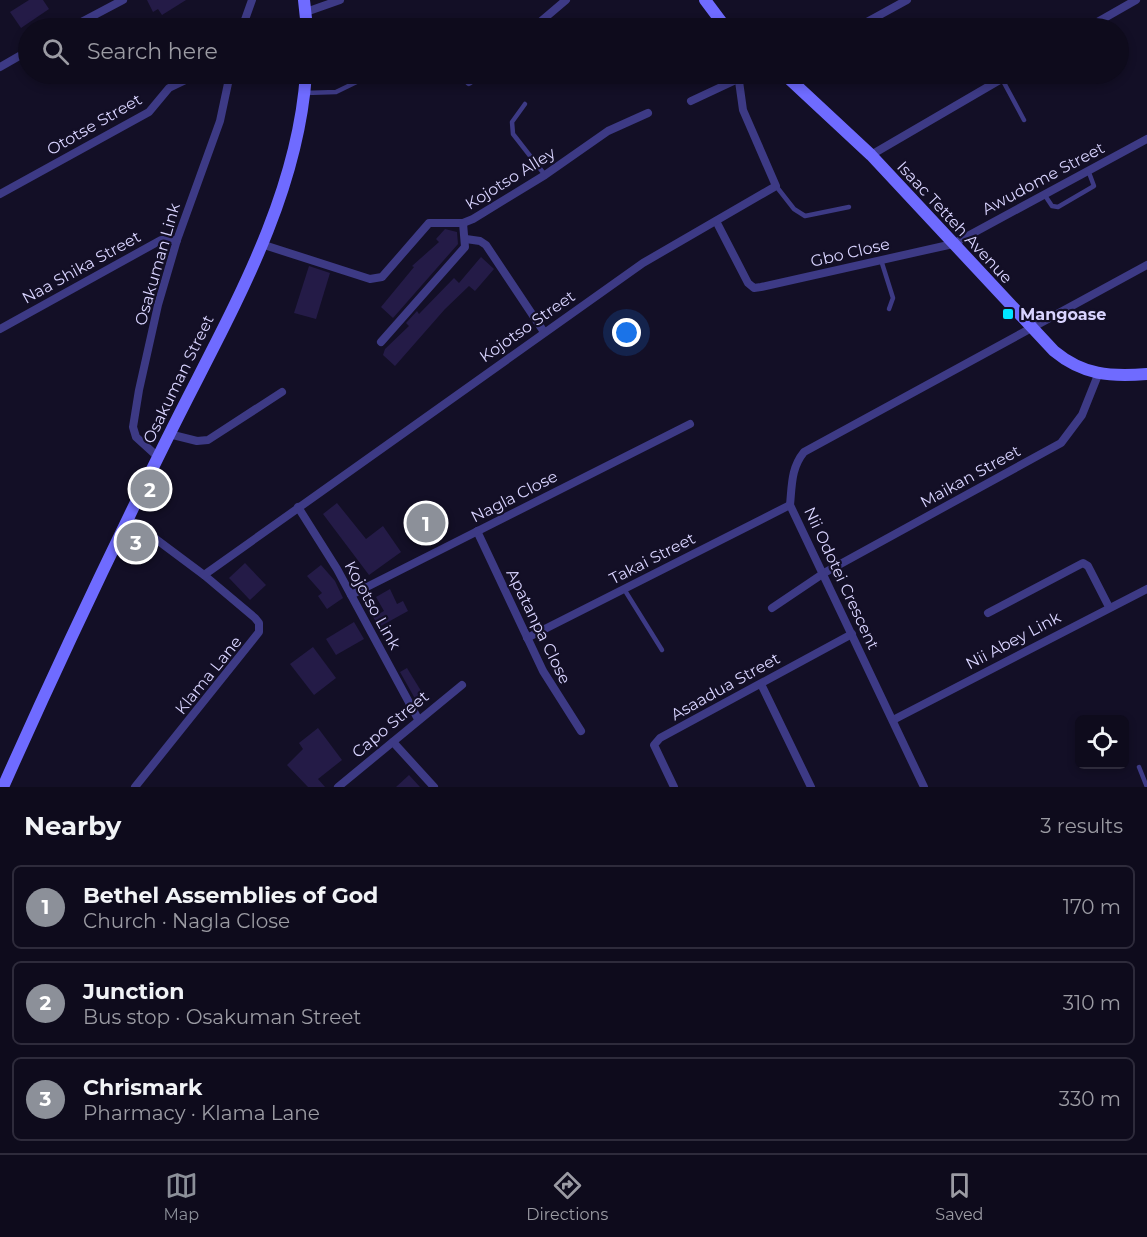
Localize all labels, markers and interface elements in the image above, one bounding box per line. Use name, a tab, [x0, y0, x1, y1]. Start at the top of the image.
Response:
search box	[18, 18, 1129, 84]
icon: search	[39, 35, 72, 68]
text: Search here	[87, 38, 218, 65]
street label: Ototse Street	[43, 89, 145, 159]
street label: Awudome Street	[979, 138, 1108, 219]
street label: Kojotso Alley	[462, 143, 559, 214]
street label: Isaac Tetteh Avenue	[893, 157, 1016, 287]
street label: Osakuman Link	[131, 200, 184, 327]
street label: Naa Shika Street	[19, 227, 144, 308]
street label: Gbo Close	[809, 234, 892, 271]
street label: Kojotso Street	[476, 286, 579, 366]
place label: Mangoase	[1020, 305, 1106, 324]
marker: Mangoase	[1001, 307, 1015, 321]
street label: Osakuman Street	[139, 311, 218, 447]
your location	[612, 318, 641, 347]
street label: Maikan Street	[917, 441, 1024, 512]
pin: 2	[130, 466, 170, 512]
street label: Nagla Close	[468, 467, 561, 526]
pin: 1	[406, 500, 446, 546]
street label: Nii Odotei Crescent	[800, 504, 883, 653]
pin: 3	[116, 520, 156, 564]
street label: Takai Street	[606, 528, 699, 588]
street label: Kojotso Link	[340, 558, 405, 653]
street label: Apatanpa Close	[502, 566, 575, 687]
street label: Nii Abey Link	[963, 607, 1064, 673]
street label: Klama Lane	[171, 632, 246, 718]
street label: Asaadua Street	[667, 648, 784, 724]
street label: Capo Street	[348, 687, 433, 762]
map controls	[1075, 715, 1129, 769]
button: locate	[1075, 715, 1129, 769]
text: Nearby	[24, 810, 121, 842]
text: 3 results	[1040, 814, 1123, 838]
text: Bethel Assemblies of God	[83, 882, 378, 909]
text: 1	[42, 895, 49, 919]
text: 170 m	[1063, 895, 1121, 919]
text: Church · Nagla Close	[83, 909, 290, 933]
text: Junction	[83, 978, 184, 1005]
text: 2	[40, 991, 51, 1015]
text: 310 m	[1063, 991, 1121, 1015]
text: Bus stop · Osakuman Street	[83, 1005, 361, 1029]
text: Chrismark	[83, 1074, 202, 1101]
text: 3	[40, 1087, 51, 1111]
text: 330 m	[1059, 1087, 1121, 1111]
text: Pharmacy · Klama Lane	[83, 1101, 320, 1125]
tab: Map	[164, 1169, 199, 1224]
tab: Directions	[526, 1169, 608, 1224]
tab: Saved	[935, 1169, 983, 1224]

